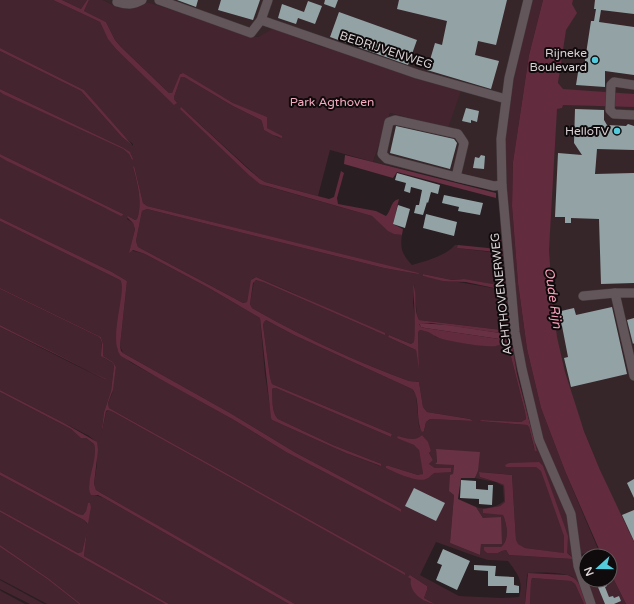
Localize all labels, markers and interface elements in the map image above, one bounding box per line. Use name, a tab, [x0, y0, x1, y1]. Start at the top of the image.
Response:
street label: BEDRIJVENWEG	[338, 28, 434, 72]
place label: Rijneke Boulevard	[529, 46, 587, 74]
marker: Rijneke Boulevard	[590, 55, 600, 65]
park label: Park Agthoven	[290, 95, 374, 109]
place label: HelloTV	[565, 124, 610, 138]
marker: HelloTV	[612, 126, 622, 136]
street label: ACHTHOVENERWEG	[488, 232, 514, 356]
water label: Oude Rijn	[541, 267, 565, 330]
north arrow	[578, 548, 618, 588]
text: N	[581, 565, 597, 578]

